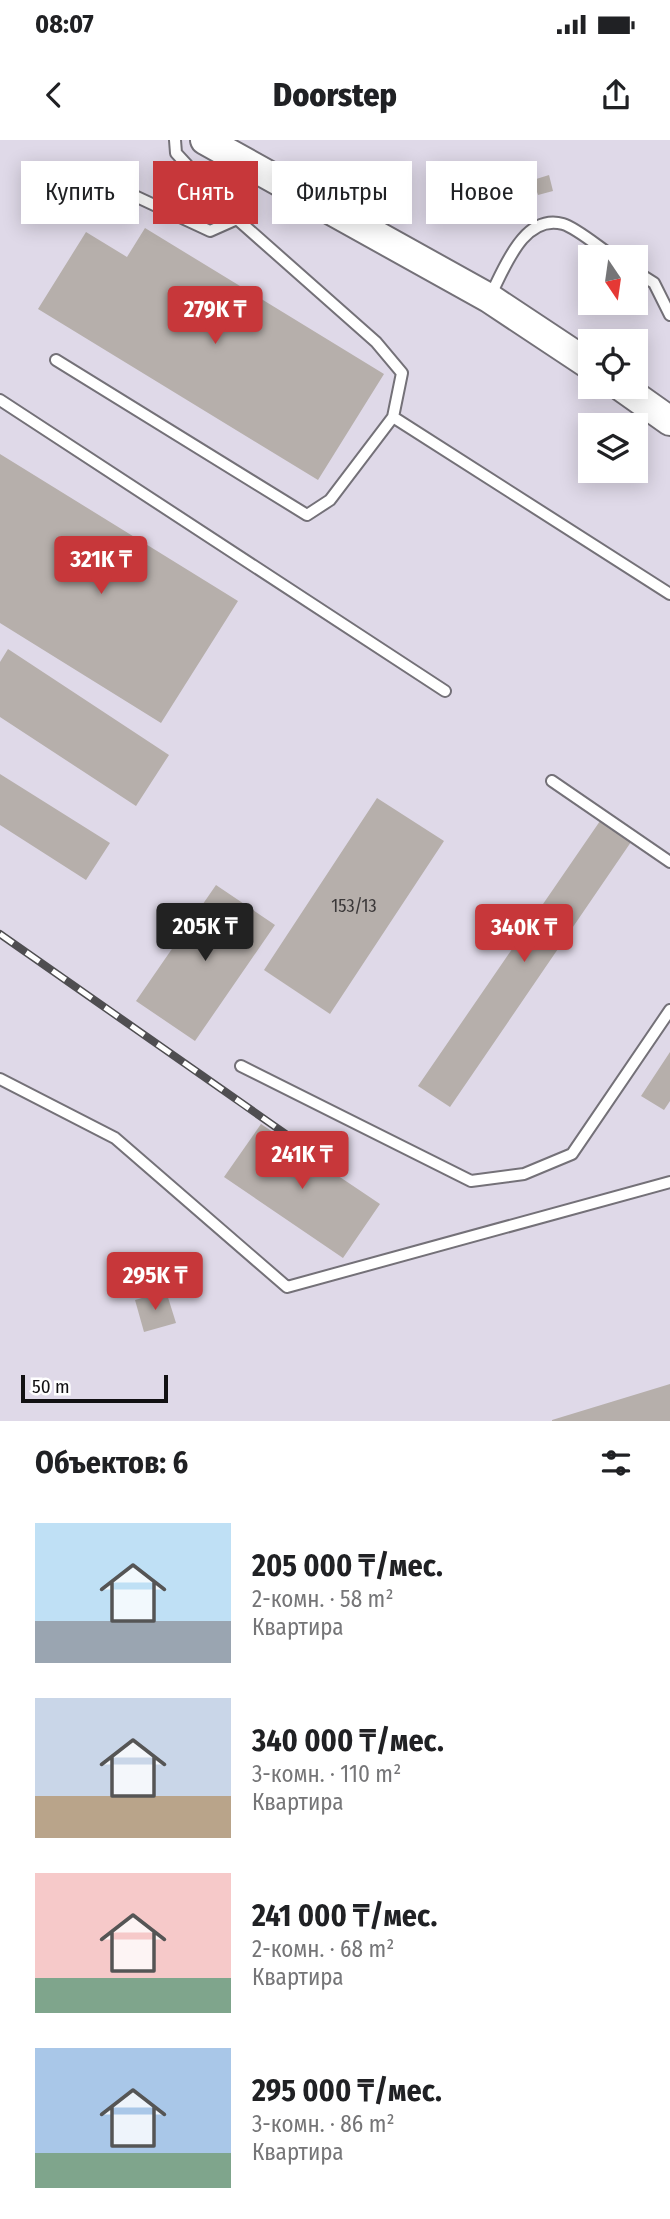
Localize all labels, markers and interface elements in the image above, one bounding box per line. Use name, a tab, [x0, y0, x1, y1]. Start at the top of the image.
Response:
text: 08:07	[35, 9, 94, 40]
icon: back	[35, 76, 73, 114]
text: Doorstep	[273, 76, 397, 114]
icon: share	[597, 76, 635, 114]
chip: Купить	[21, 161, 139, 224]
chip: Снять	[153, 161, 258, 224]
chip: Фильтры	[272, 161, 412, 224]
chip: Новое	[426, 161, 537, 224]
north arrow	[578, 245, 648, 315]
map controls	[578, 245, 648, 483]
pin: 279K ₸	[158, 286, 272, 346]
text: 279K ₸	[184, 295, 246, 323]
button: locate	[578, 329, 648, 399]
button: layers	[578, 413, 648, 483]
pin: 321K ₸	[44, 536, 158, 596]
text: 321K ₸	[70, 545, 132, 573]
house number: 153/13	[331, 895, 377, 917]
pin: 205K ₸	[148, 904, 262, 963]
pin: 340K ₸	[467, 904, 581, 964]
text: 205K ₸	[172, 912, 238, 940]
text: 340K ₸	[491, 913, 557, 941]
pin: 241K ₸	[245, 1132, 359, 1191]
text: 241K ₸	[272, 1140, 332, 1168]
pin: 295K ₸	[98, 1252, 212, 1312]
text: 295K ₸	[123, 1261, 187, 1289]
scale bar	[21, 1372, 168, 1404]
text: 50 m	[32, 1375, 70, 1398]
icon: filters	[597, 1444, 635, 1482]
text: Объектов: 6	[35, 1445, 188, 1481]
text: 205 000 ₸/мес.	[252, 1548, 443, 1584]
icon: home	[91, 1551, 175, 1635]
text: 2-комн. · 58 m²	[252, 1585, 393, 1613]
text: Квартира	[252, 1613, 344, 1641]
text: 340 000 ₸/мес.	[252, 1723, 444, 1759]
icon: home	[91, 1726, 175, 1810]
text: 3-комн. · 110 m²	[252, 1760, 401, 1788]
text: Квартира	[252, 1788, 344, 1816]
text: 241 000 ₸/мес.	[252, 1898, 437, 1934]
icon: home	[91, 1901, 175, 1985]
text: 2-комн. · 68 m²	[252, 1935, 394, 1963]
text: Квартира	[252, 1963, 344, 1991]
text: 295 000 ₸/мес.	[252, 2073, 442, 2109]
icon: home	[91, 2076, 175, 2160]
text: 3-комн. · 86 m²	[252, 2110, 395, 2138]
text: Квартира	[252, 2138, 344, 2166]

